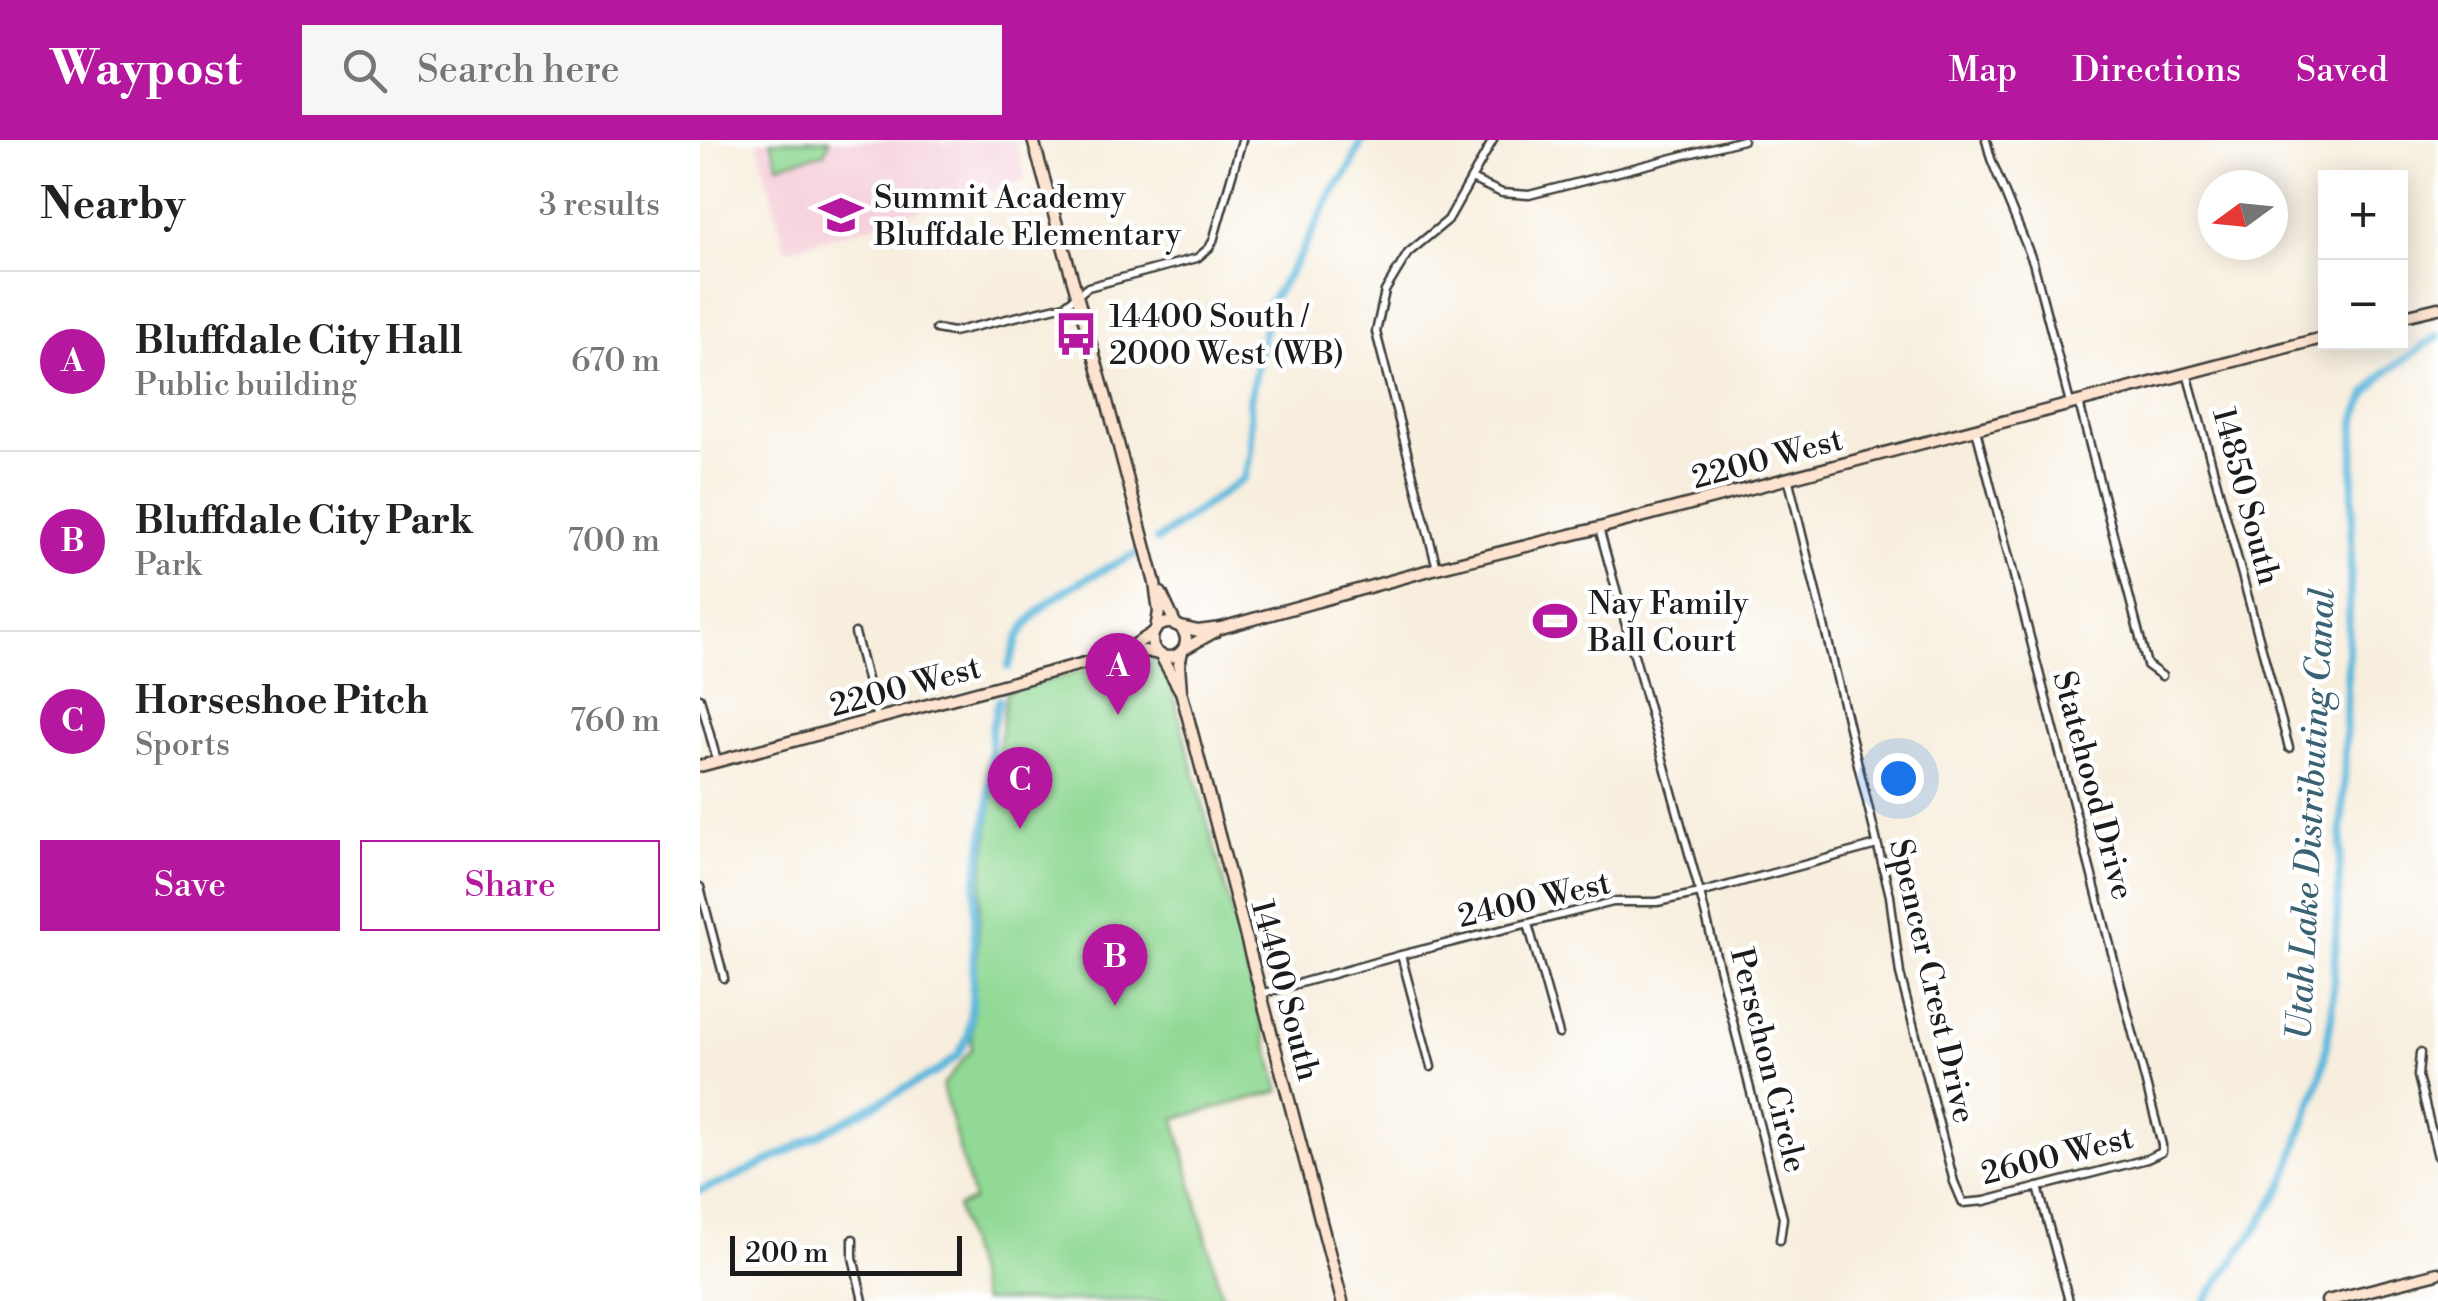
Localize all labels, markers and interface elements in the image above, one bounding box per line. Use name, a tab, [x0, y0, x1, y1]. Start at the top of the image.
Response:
search box	[302, 25, 1002, 115]
text: Waypost	[50, 40, 242, 100]
icon: search	[337, 43, 392, 98]
text: Search here	[417, 47, 620, 94]
text: Map	[1948, 49, 2017, 92]
text: Directions	[2072, 49, 2241, 92]
text: Saved	[2296, 49, 2388, 92]
north arrow	[2198, 170, 2288, 260]
map controls	[2318, 170, 2408, 350]
button: +	[2318, 170, 2408, 260]
place label: Summit Academy Bluffdale Elementary	[873, 178, 1181, 255]
text: Nearby	[40, 179, 185, 232]
text: 3 results	[539, 185, 660, 225]
school or university icon: Summit Academy Bluffdale Elementary	[817, 191, 865, 239]
button: −	[2318, 260, 2408, 350]
place label: 14400 South / 2000 West (WB)	[1109, 297, 1344, 374]
bus stop icon: 14400 South / 2000 West (WB)	[1052, 310, 1100, 358]
text: Bluffdale City Hall	[135, 318, 463, 365]
text: A	[61, 341, 84, 381]
text: 670 m	[571, 341, 660, 381]
text: Public building	[135, 365, 357, 405]
street label: 14850 South	[2203, 403, 2289, 589]
street label: 2200 West	[1688, 420, 1847, 498]
text: Bluffdale City Park	[135, 498, 473, 545]
text: B	[60, 521, 85, 561]
text: 700 m	[568, 521, 660, 561]
text: Park	[135, 545, 202, 585]
place label: Nay Family Ball Court	[1587, 584, 1749, 661]
water label: Utah Lake Distributing Canal	[2278, 587, 2345, 1041]
sports icon: Nay Family Ball Court	[1531, 597, 1579, 645]
pin: A	[1086, 632, 1150, 715]
street label: 2200 West	[826, 648, 985, 726]
street label: Statehood Drive	[2043, 667, 2143, 904]
text: Horseshoe Pitch	[135, 678, 429, 725]
text: C	[61, 701, 84, 741]
text: 760 m	[570, 701, 660, 741]
text: Sports	[135, 725, 230, 765]
pin: C	[988, 746, 1052, 829]
your location	[1873, 753, 1924, 804]
street label: Spencer Crest Drive	[1880, 835, 1984, 1127]
button: Save	[40, 840, 340, 931]
button: Share	[360, 840, 660, 931]
street label: 2400 West	[1454, 863, 1614, 937]
street label: 14400 South	[1242, 895, 1328, 1085]
pin: B	[1082, 924, 1148, 1006]
street label: Perschon Circle	[1721, 944, 1815, 1177]
street label: 2600 West	[1977, 1118, 2137, 1194]
scale bar	[730, 1231, 962, 1276]
text: 200 m	[745, 1236, 828, 1271]

